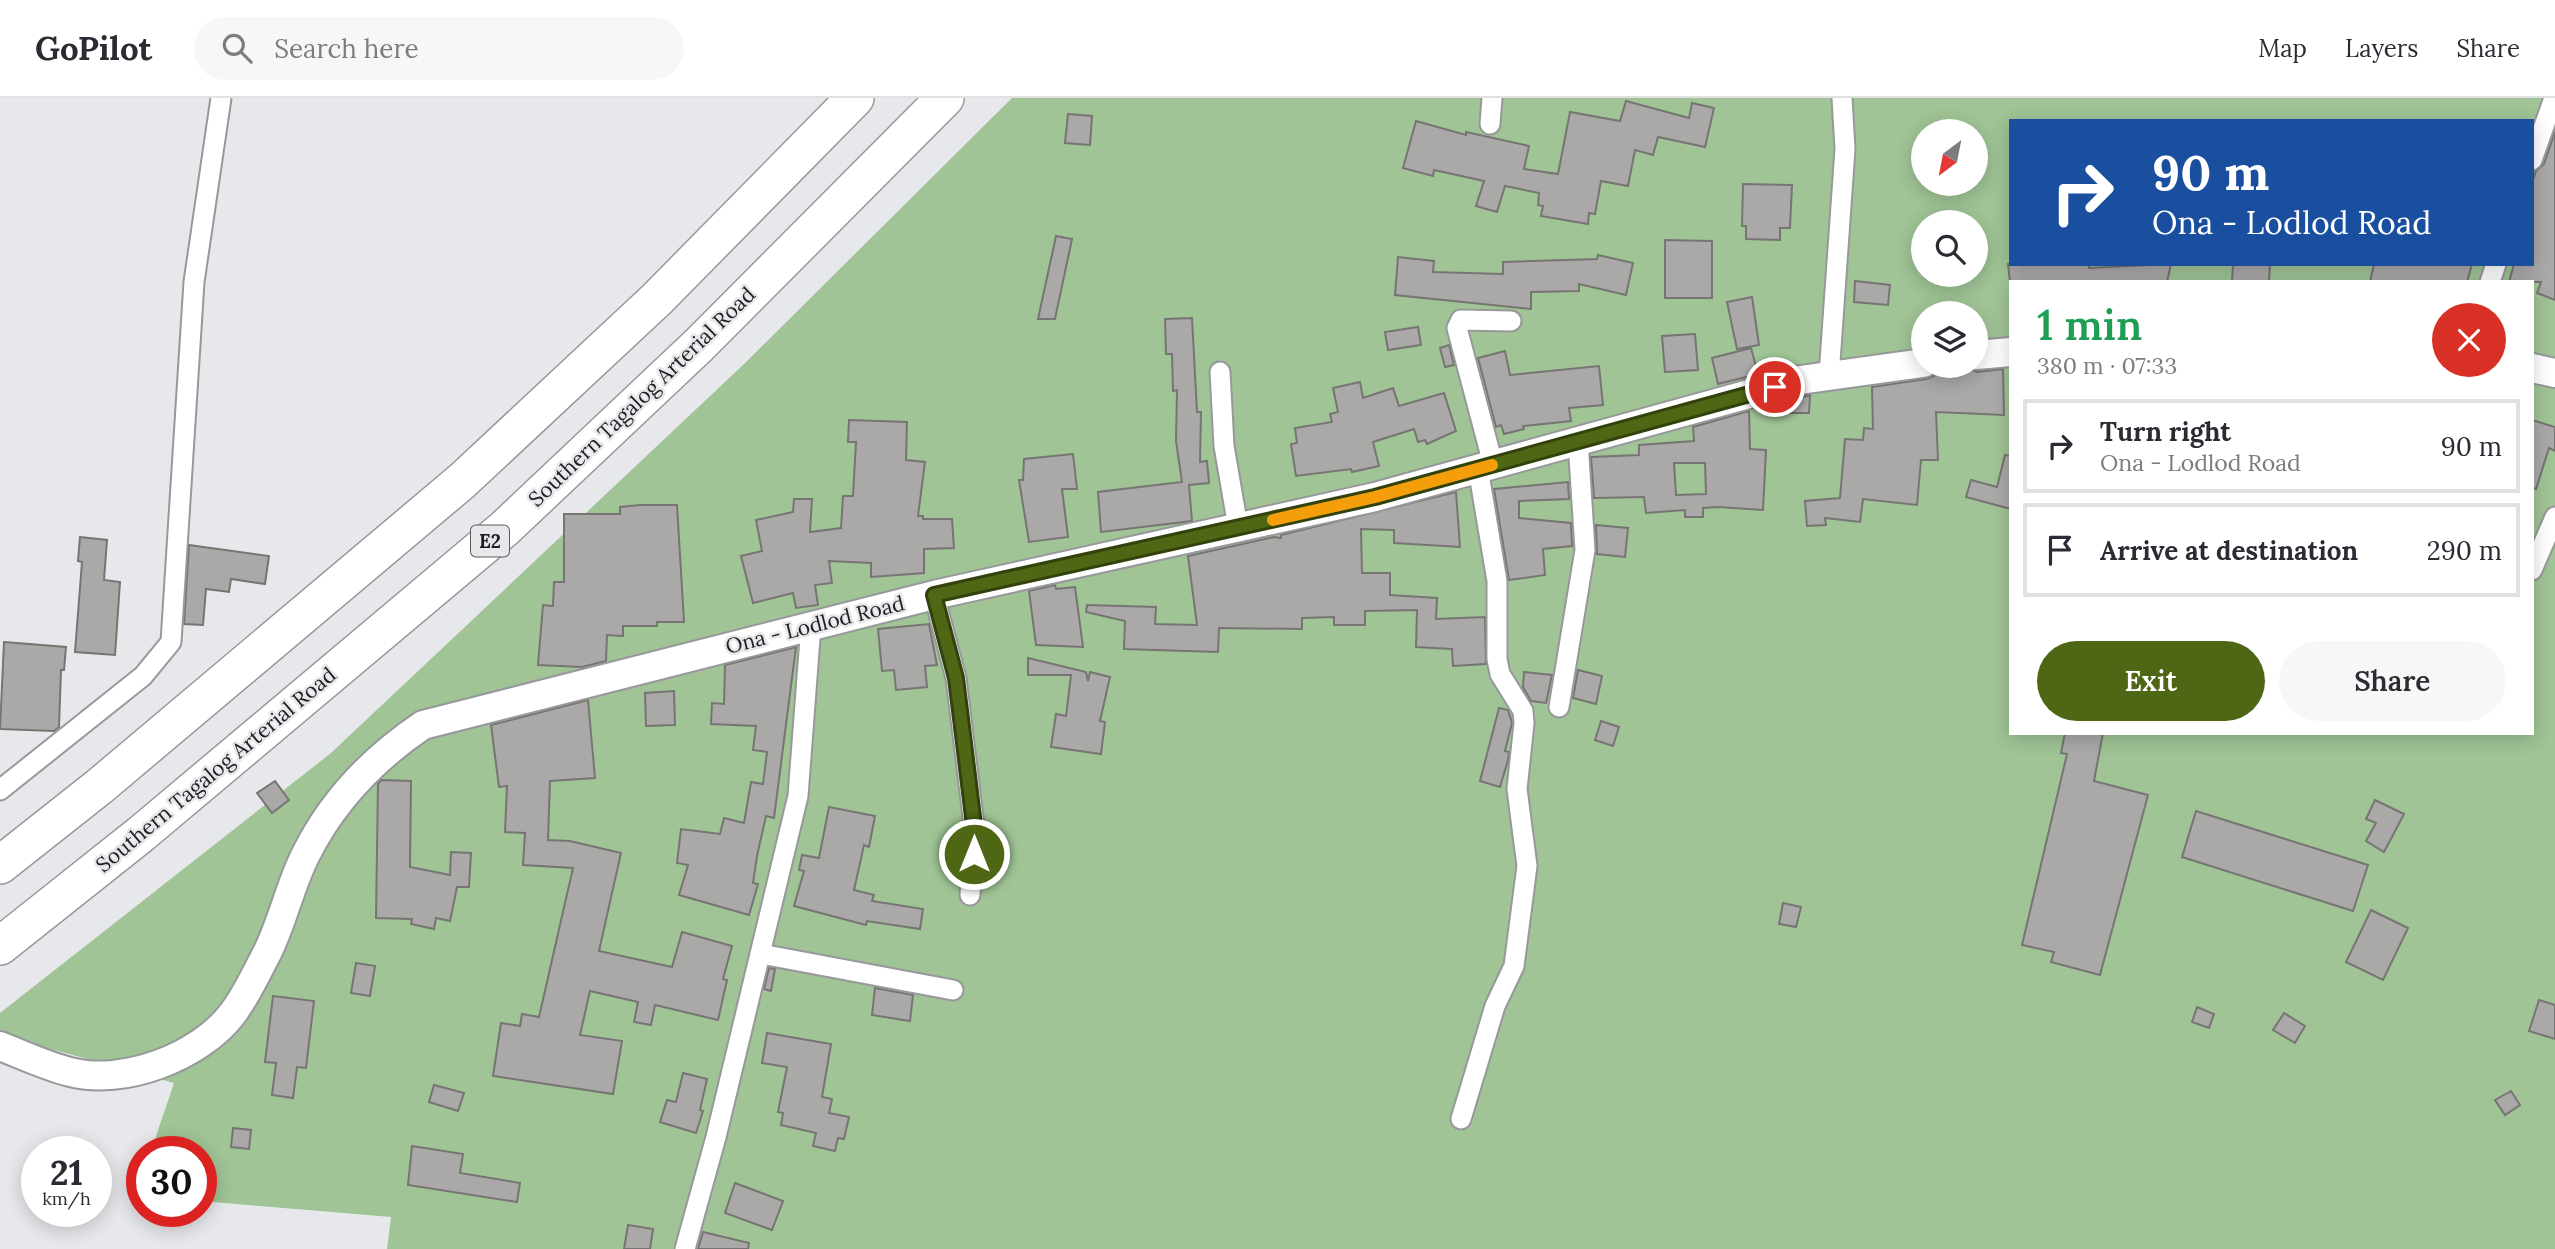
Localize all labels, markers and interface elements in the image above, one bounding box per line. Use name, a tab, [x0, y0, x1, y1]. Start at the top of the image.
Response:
search box	[194, 17, 684, 80]
text: GoPilot	[35, 27, 152, 69]
icon: search	[218, 29, 256, 67]
text: Search here	[274, 32, 419, 65]
text: Map	[2258, 33, 2307, 64]
text: Layers	[2345, 33, 2418, 64]
text: Share	[2456, 33, 2520, 64]
north arrow	[1911, 119, 1988, 196]
map controls	[1911, 119, 1988, 378]
text: 90 m	[2152, 141, 2269, 203]
icon: right	[2037, 147, 2128, 238]
text: Ona - Lodlod Road	[2152, 202, 2431, 243]
button: search	[1911, 210, 1988, 287]
street label: Southern Tagalog Arterial Road	[522, 281, 761, 512]
text: 1 min	[2037, 298, 2142, 352]
button: layers	[1911, 301, 1988, 378]
button: close	[2432, 303, 2506, 377]
text: 380 m · 07:33	[2037, 351, 2177, 380]
pin	[1745, 357, 1805, 417]
icon: arrive	[1756, 368, 1794, 406]
text: Turn right	[2100, 415, 2231, 448]
icon: right	[2041, 427, 2079, 465]
text: 90 m	[2441, 430, 2502, 463]
text: Ona - Lodlod Road	[2100, 448, 2301, 477]
road number: E2	[471, 526, 509, 556]
icon: arrive	[2041, 531, 2079, 569]
text: Arrive at destination	[2100, 534, 2358, 567]
text: 290 m	[2427, 534, 2502, 567]
street label: Ona - Lodlod Road	[723, 589, 907, 660]
button: Exit	[2037, 641, 2265, 721]
button: Share	[2279, 641, 2506, 721]
street label: Southern Tagalog Arterial Road	[90, 661, 341, 878]
position arrow	[937, 817, 1011, 891]
speed limit sign: 30	[126, 1136, 217, 1227]
text: 21	[50, 1150, 83, 1195]
text: km/h	[42, 1187, 91, 1210]

